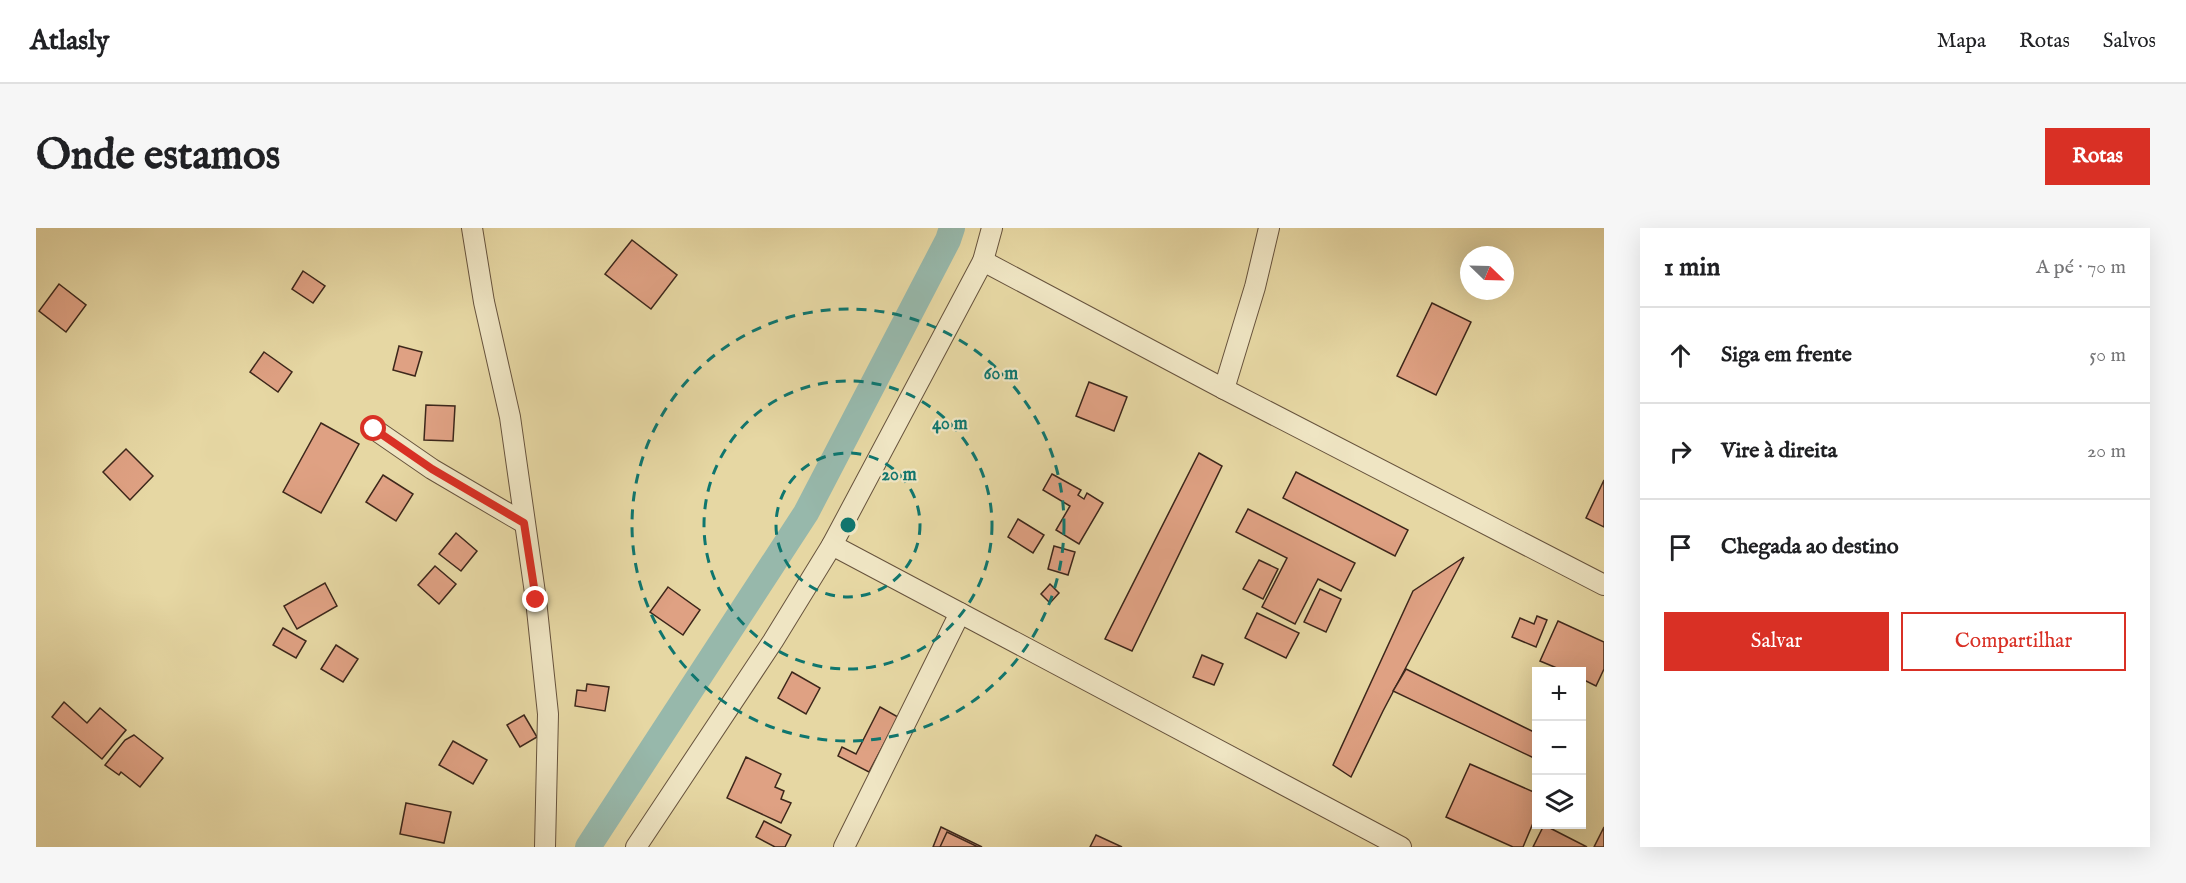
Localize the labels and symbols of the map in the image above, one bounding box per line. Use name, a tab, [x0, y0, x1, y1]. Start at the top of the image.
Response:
north arrow	[1460, 246, 1514, 300]
text: 60 m	[984, 363, 1018, 386]
text: 40 m	[932, 413, 968, 436]
route start	[360, 415, 386, 441]
text: 20 m	[881, 464, 917, 487]
centre of rings	[838, 515, 858, 535]
route end	[522, 586, 548, 612]

